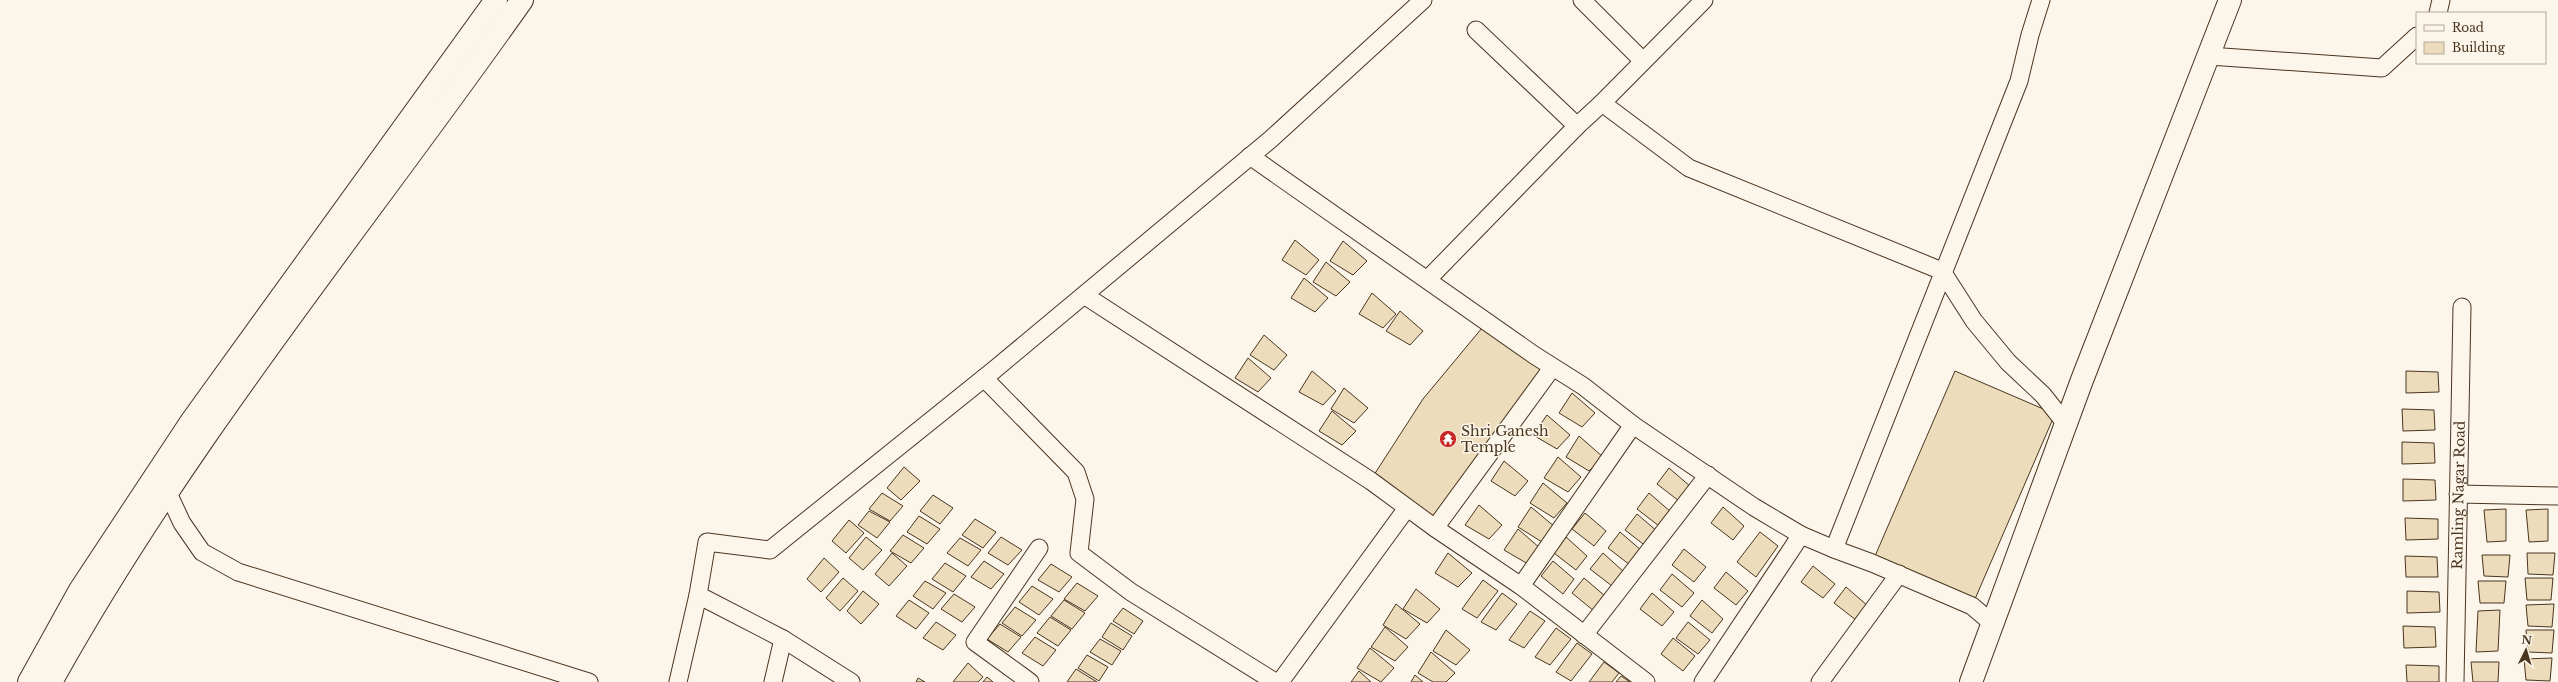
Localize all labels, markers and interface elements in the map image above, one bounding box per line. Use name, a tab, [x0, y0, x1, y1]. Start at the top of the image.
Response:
legend	[2416, 12, 2546, 64]
text: Road	[2452, 20, 2484, 35]
text: Building	[2452, 40, 2506, 55]
street label: Ramling Nagar Road	[2448, 420, 2469, 570]
place label: Shri Ganesh Temple	[1461, 422, 1549, 456]
temple icon: Shri Ganesh Temple	[1438, 429, 1458, 449]
north arrow	[2506, 630, 2546, 670]
text: N	[2521, 633, 2533, 648]

